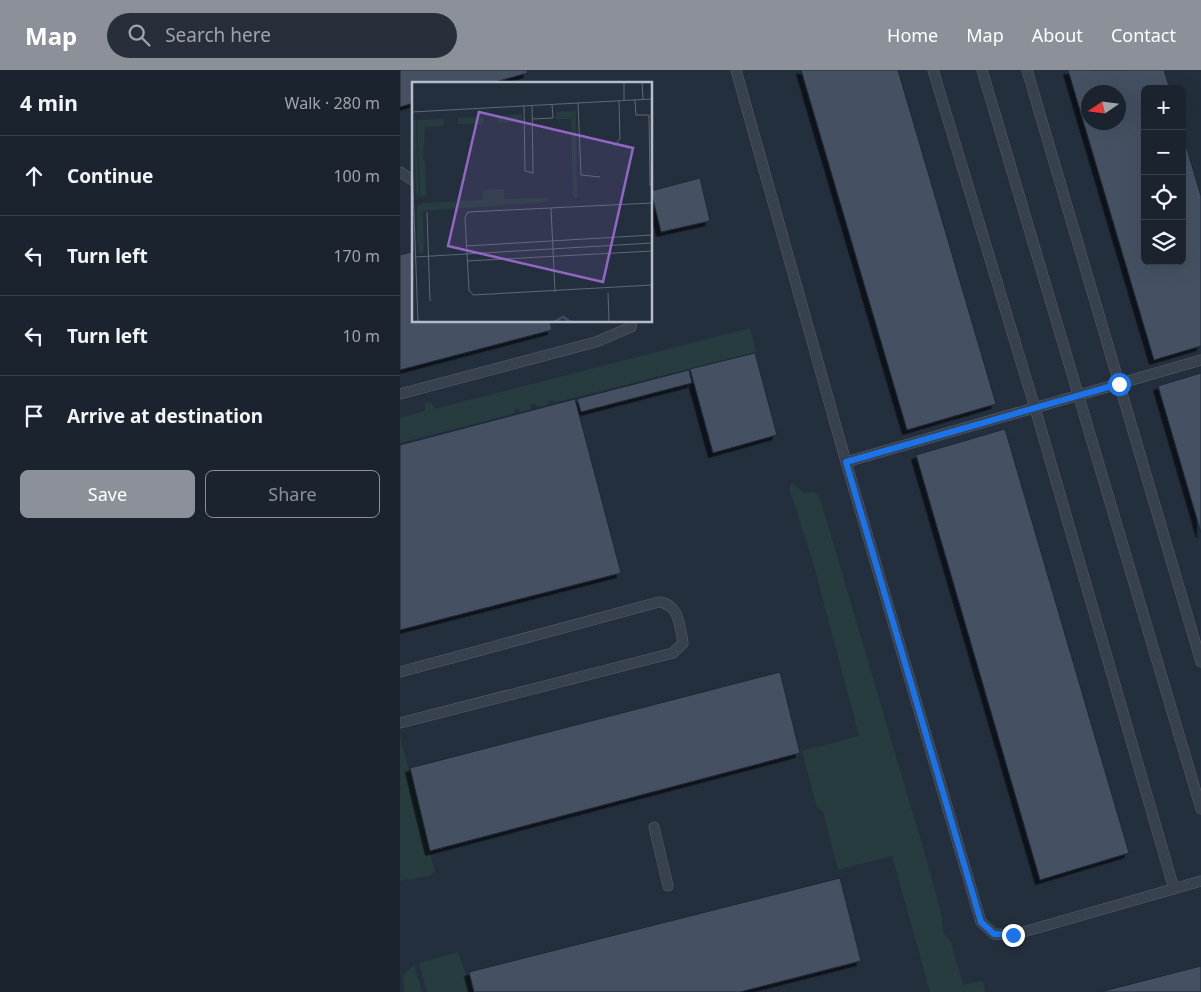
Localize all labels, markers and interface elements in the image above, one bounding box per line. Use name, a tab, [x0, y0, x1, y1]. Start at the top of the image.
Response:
search box	[107, 13, 457, 58]
text: Map	[25, 19, 77, 52]
icon: search	[125, 21, 153, 49]
text: Search here	[165, 22, 271, 48]
text: Home	[887, 23, 938, 47]
text: Map	[966, 23, 1004, 47]
text: About	[1032, 23, 1083, 47]
text: Contact	[1111, 23, 1176, 47]
inset map	[412, 82, 652, 322]
north arrow	[1081, 85, 1126, 130]
map controls	[1141, 85, 1186, 265]
button: +	[1141, 85, 1186, 130]
text: 4 min	[20, 89, 78, 117]
text: Walk · 280 m	[285, 92, 380, 114]
button: −	[1141, 130, 1186, 175]
icon: ahead	[20, 162, 48, 190]
text: Continue	[67, 163, 153, 189]
text: 100 m	[333, 165, 380, 187]
button: locate	[1141, 175, 1186, 220]
button: layers	[1141, 220, 1186, 265]
icon: left	[20, 242, 48, 270]
text: Turn left	[67, 243, 148, 269]
text: 170 m	[333, 245, 380, 267]
icon: left	[20, 322, 48, 350]
text: Turn left	[67, 323, 148, 349]
text: 10 m	[343, 325, 380, 347]
route start	[1108, 373, 1131, 396]
icon: arrive	[20, 402, 48, 430]
text: Arrive at destination	[67, 403, 263, 429]
button: Save	[20, 470, 195, 518]
button: Share	[205, 470, 380, 518]
route end	[1002, 924, 1025, 947]

